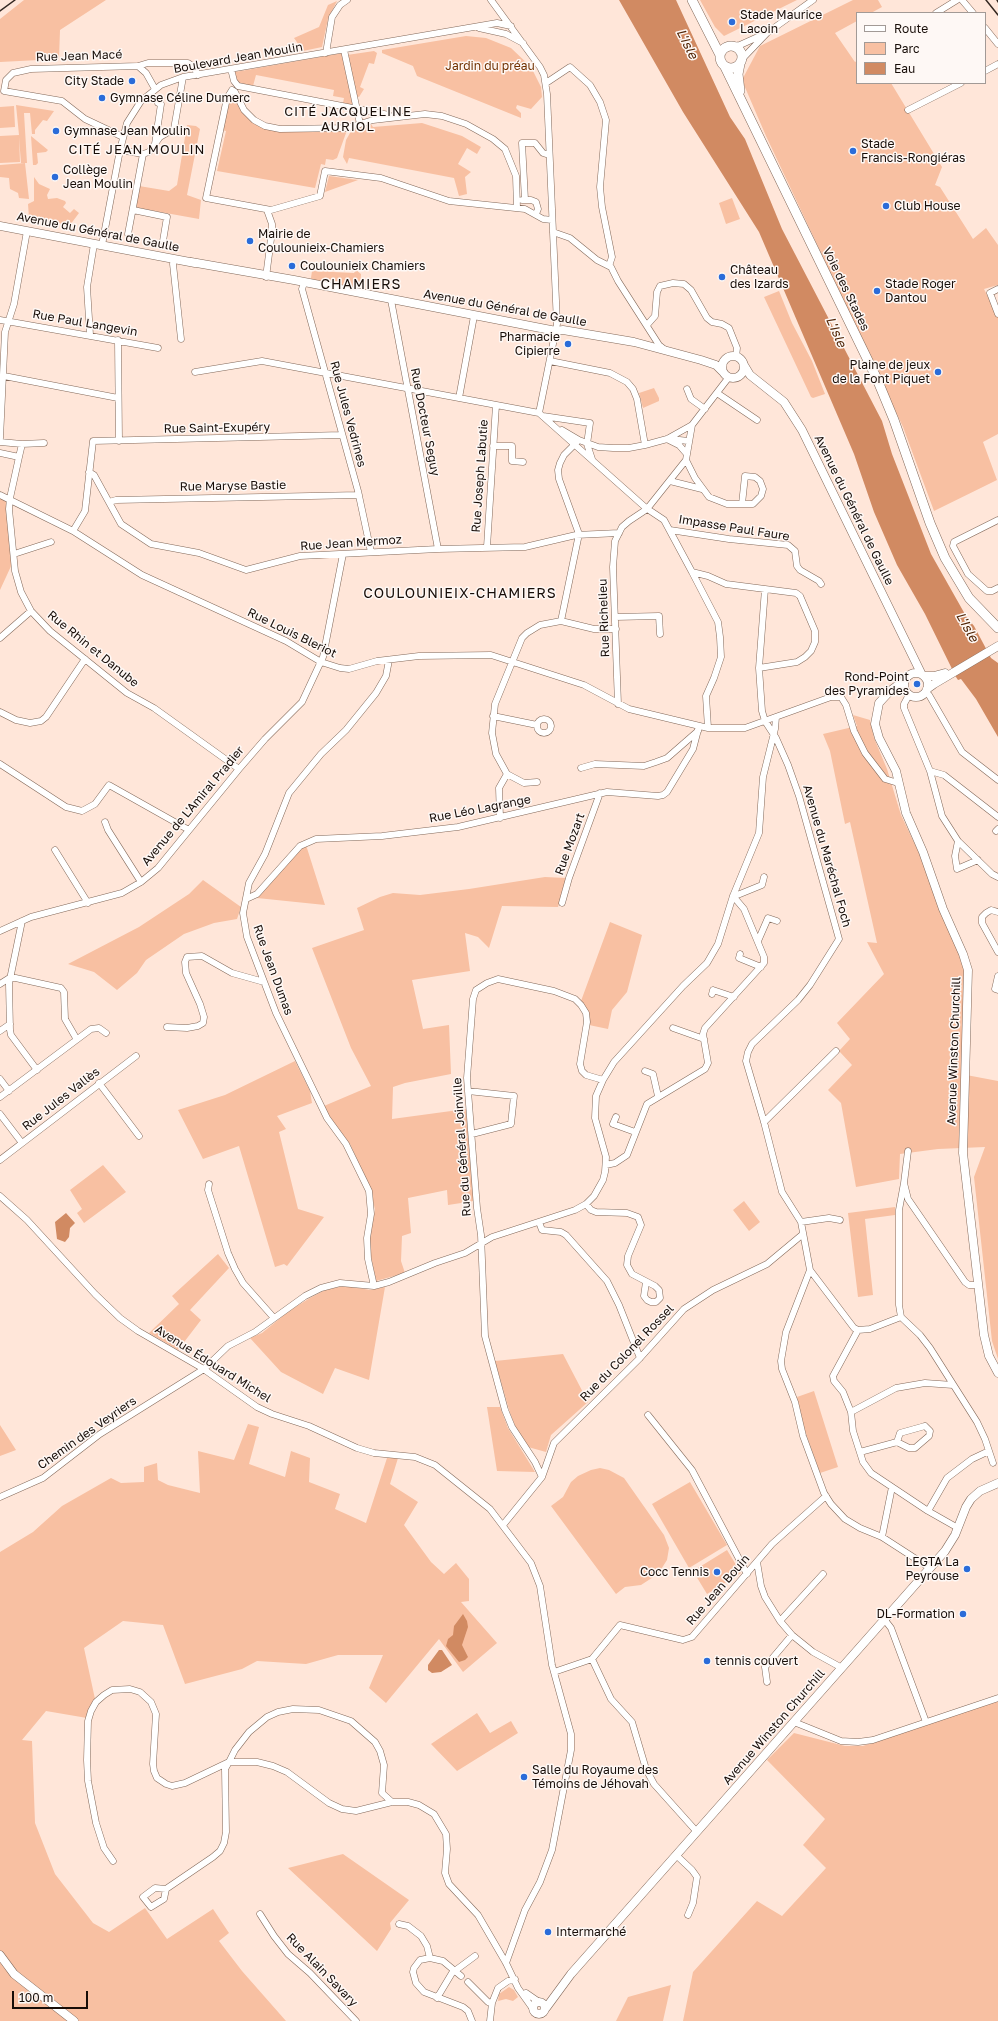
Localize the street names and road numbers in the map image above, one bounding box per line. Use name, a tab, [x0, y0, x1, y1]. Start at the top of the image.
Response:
street label: Boulevard Jean Moulin	[172, 40, 304, 76]
street label: Rue Jean Macé	[36, 47, 122, 65]
street label: Avenue du Général de Gaulle	[15, 209, 181, 255]
street label: Voie des Stades	[820, 245, 872, 333]
street label: Avenue du Général de Gaulle	[422, 287, 588, 329]
street label: Rue Paul Langevin	[31, 307, 139, 339]
street label: Rue Jules Vedrines	[327, 359, 369, 469]
street label: Rue Docteur Seguy	[407, 367, 443, 477]
street label: Rue Joseph Labutie	[469, 419, 491, 533]
street label: Rue Saint-Exupéry	[164, 420, 270, 436]
street label: Avenue du Général de Gaulle	[811, 433, 897, 587]
street label: Rue Maryse Bastie	[180, 478, 286, 494]
street label: Impasse Paul Faure	[677, 512, 791, 544]
street label: Rue Jean Mermoz	[300, 532, 402, 554]
street label: Rue Richelieu	[595, 578, 613, 658]
street label: Rue Louis Bleriot	[245, 605, 339, 661]
street label: Rue Rhin et Danube	[44, 608, 142, 690]
street label: Avenue de L'Amiral Pradier	[139, 743, 247, 869]
street label: Avenue du Maréchal Foch	[800, 783, 854, 929]
street label: Rue Léo Lagrange	[428, 792, 532, 826]
street label: Rue Mozart	[552, 811, 588, 877]
street label: Rue Jean Dumas	[250, 923, 296, 1017]
street label: Avenue Winston Churchill	[944, 977, 964, 1125]
street label: Rue Jules Vallès	[19, 1064, 103, 1134]
street label: Rue du Général Joinville	[450, 1077, 474, 1217]
street label: Rue du Colonel Rossel	[577, 1302, 677, 1404]
street label: Avenue Édouard Michel	[152, 1322, 274, 1406]
street label: Chemin des Veyriers	[35, 1394, 139, 1472]
street label: Rue Jean Bouin	[683, 1552, 753, 1628]
street label: Avenue Winston Churchill	[720, 1666, 828, 1788]
street label: Rue Alain Savary	[283, 1930, 361, 2010]

